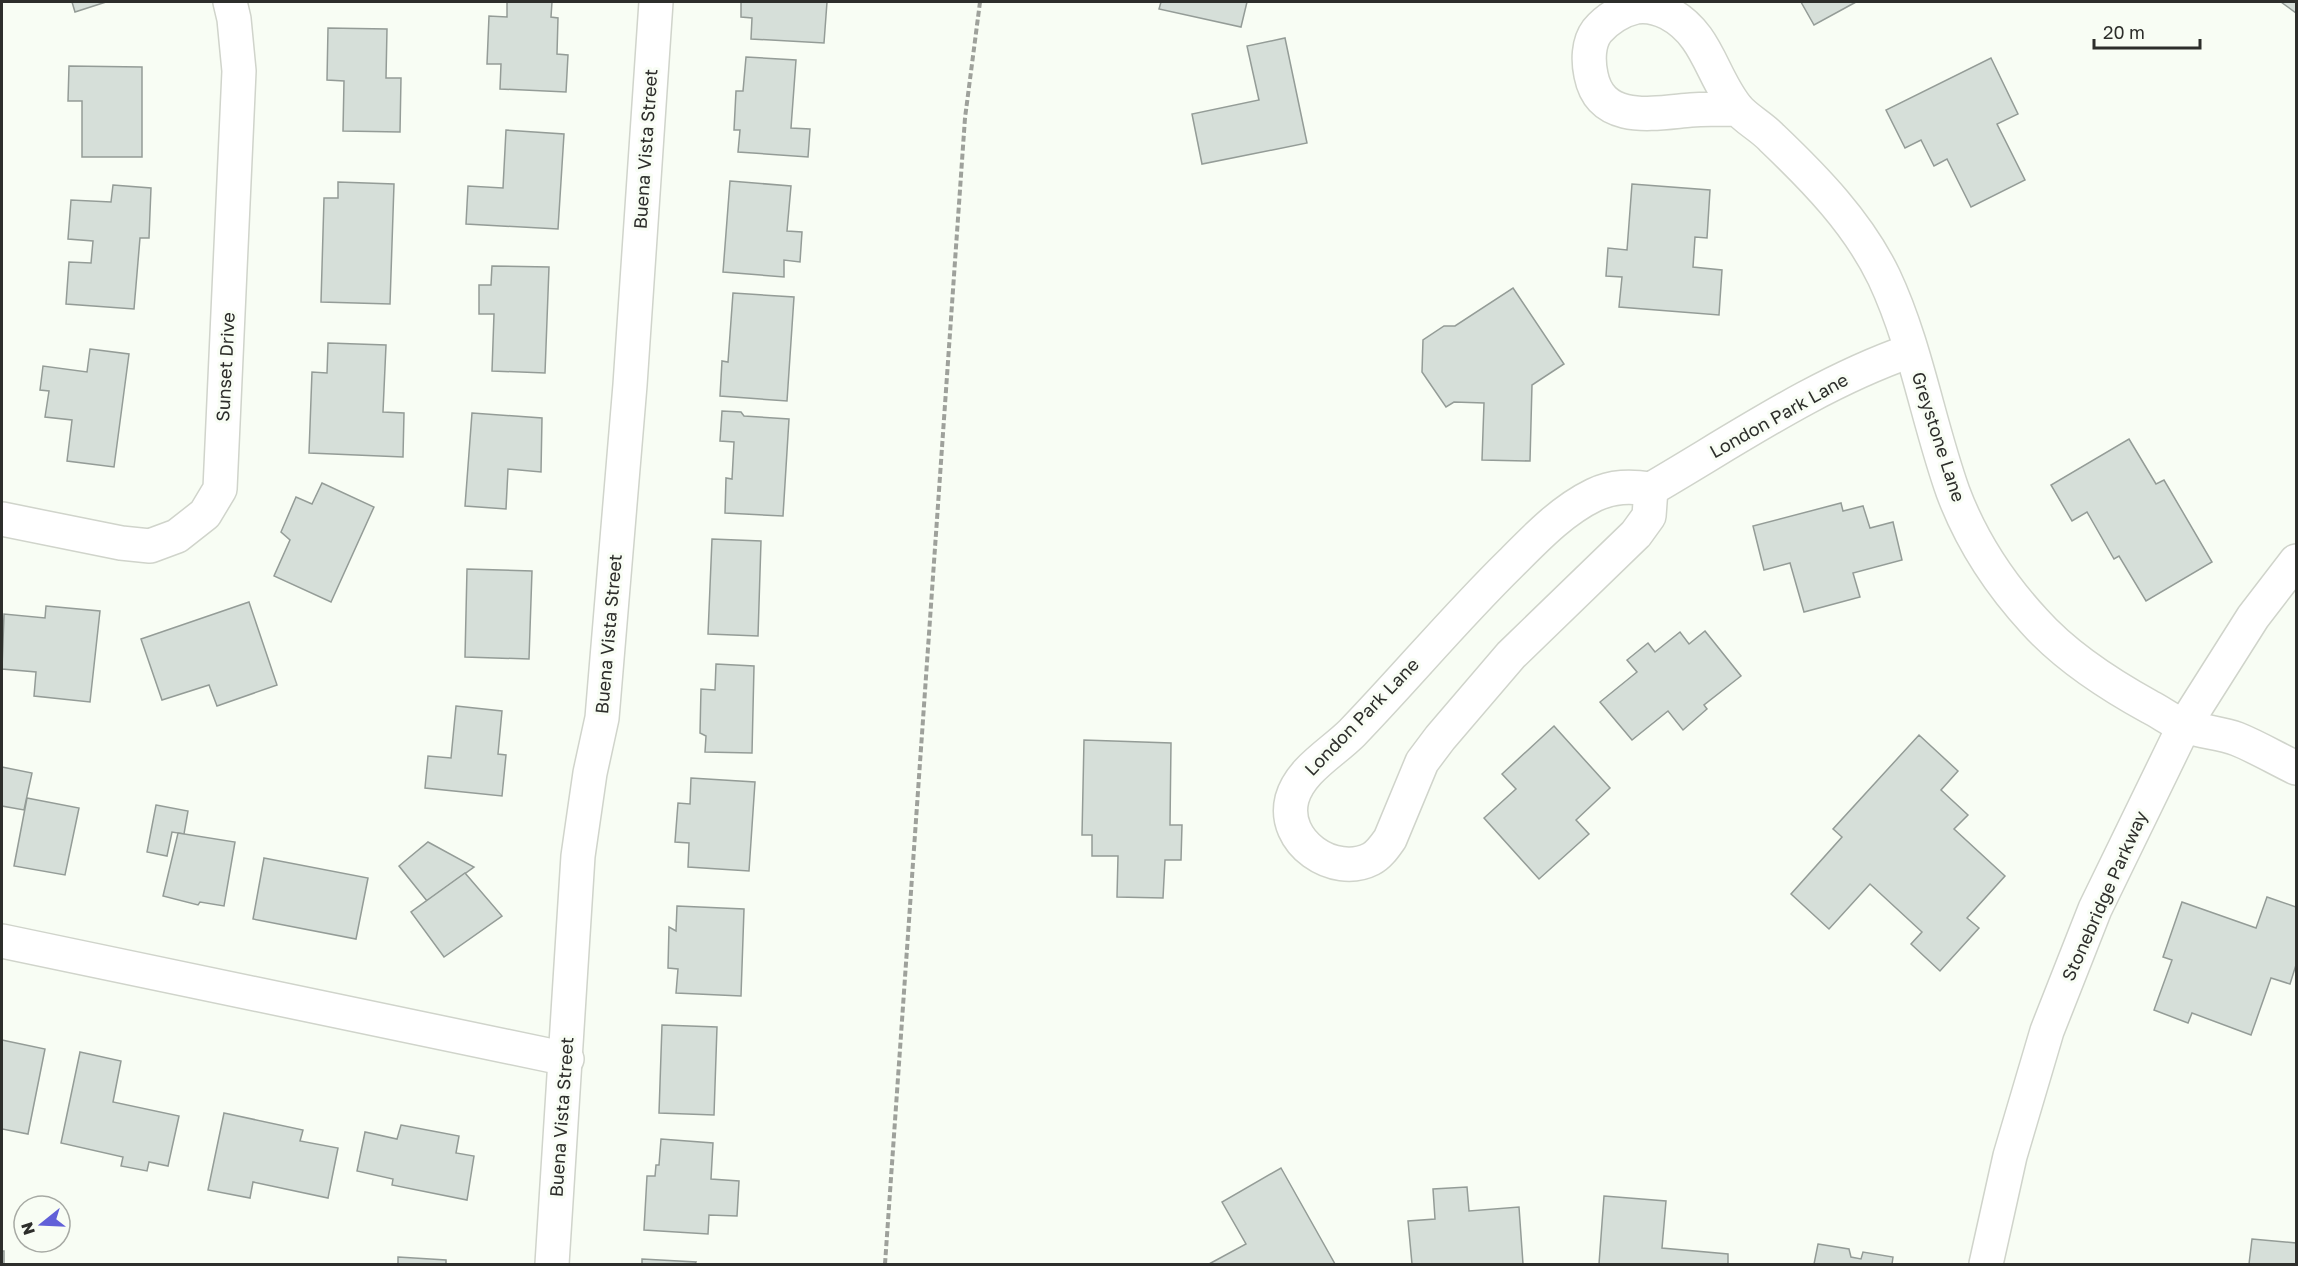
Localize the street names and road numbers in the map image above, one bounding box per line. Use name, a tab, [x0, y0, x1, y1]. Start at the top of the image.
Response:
street label: Buena Vista Street	[628, 68, 662, 230]
street label: Sunset Drive	[211, 312, 239, 422]
street label: London Park Lane	[1705, 368, 1852, 462]
street label: Greystone Lane	[1908, 369, 1970, 504]
street label: Buena Vista Street	[590, 553, 626, 715]
street label: London Park Lane	[1300, 653, 1423, 780]
street label: Stonebridge Parkway	[2057, 807, 2152, 984]
street label: Buena Vista Street	[544, 1036, 578, 1198]

